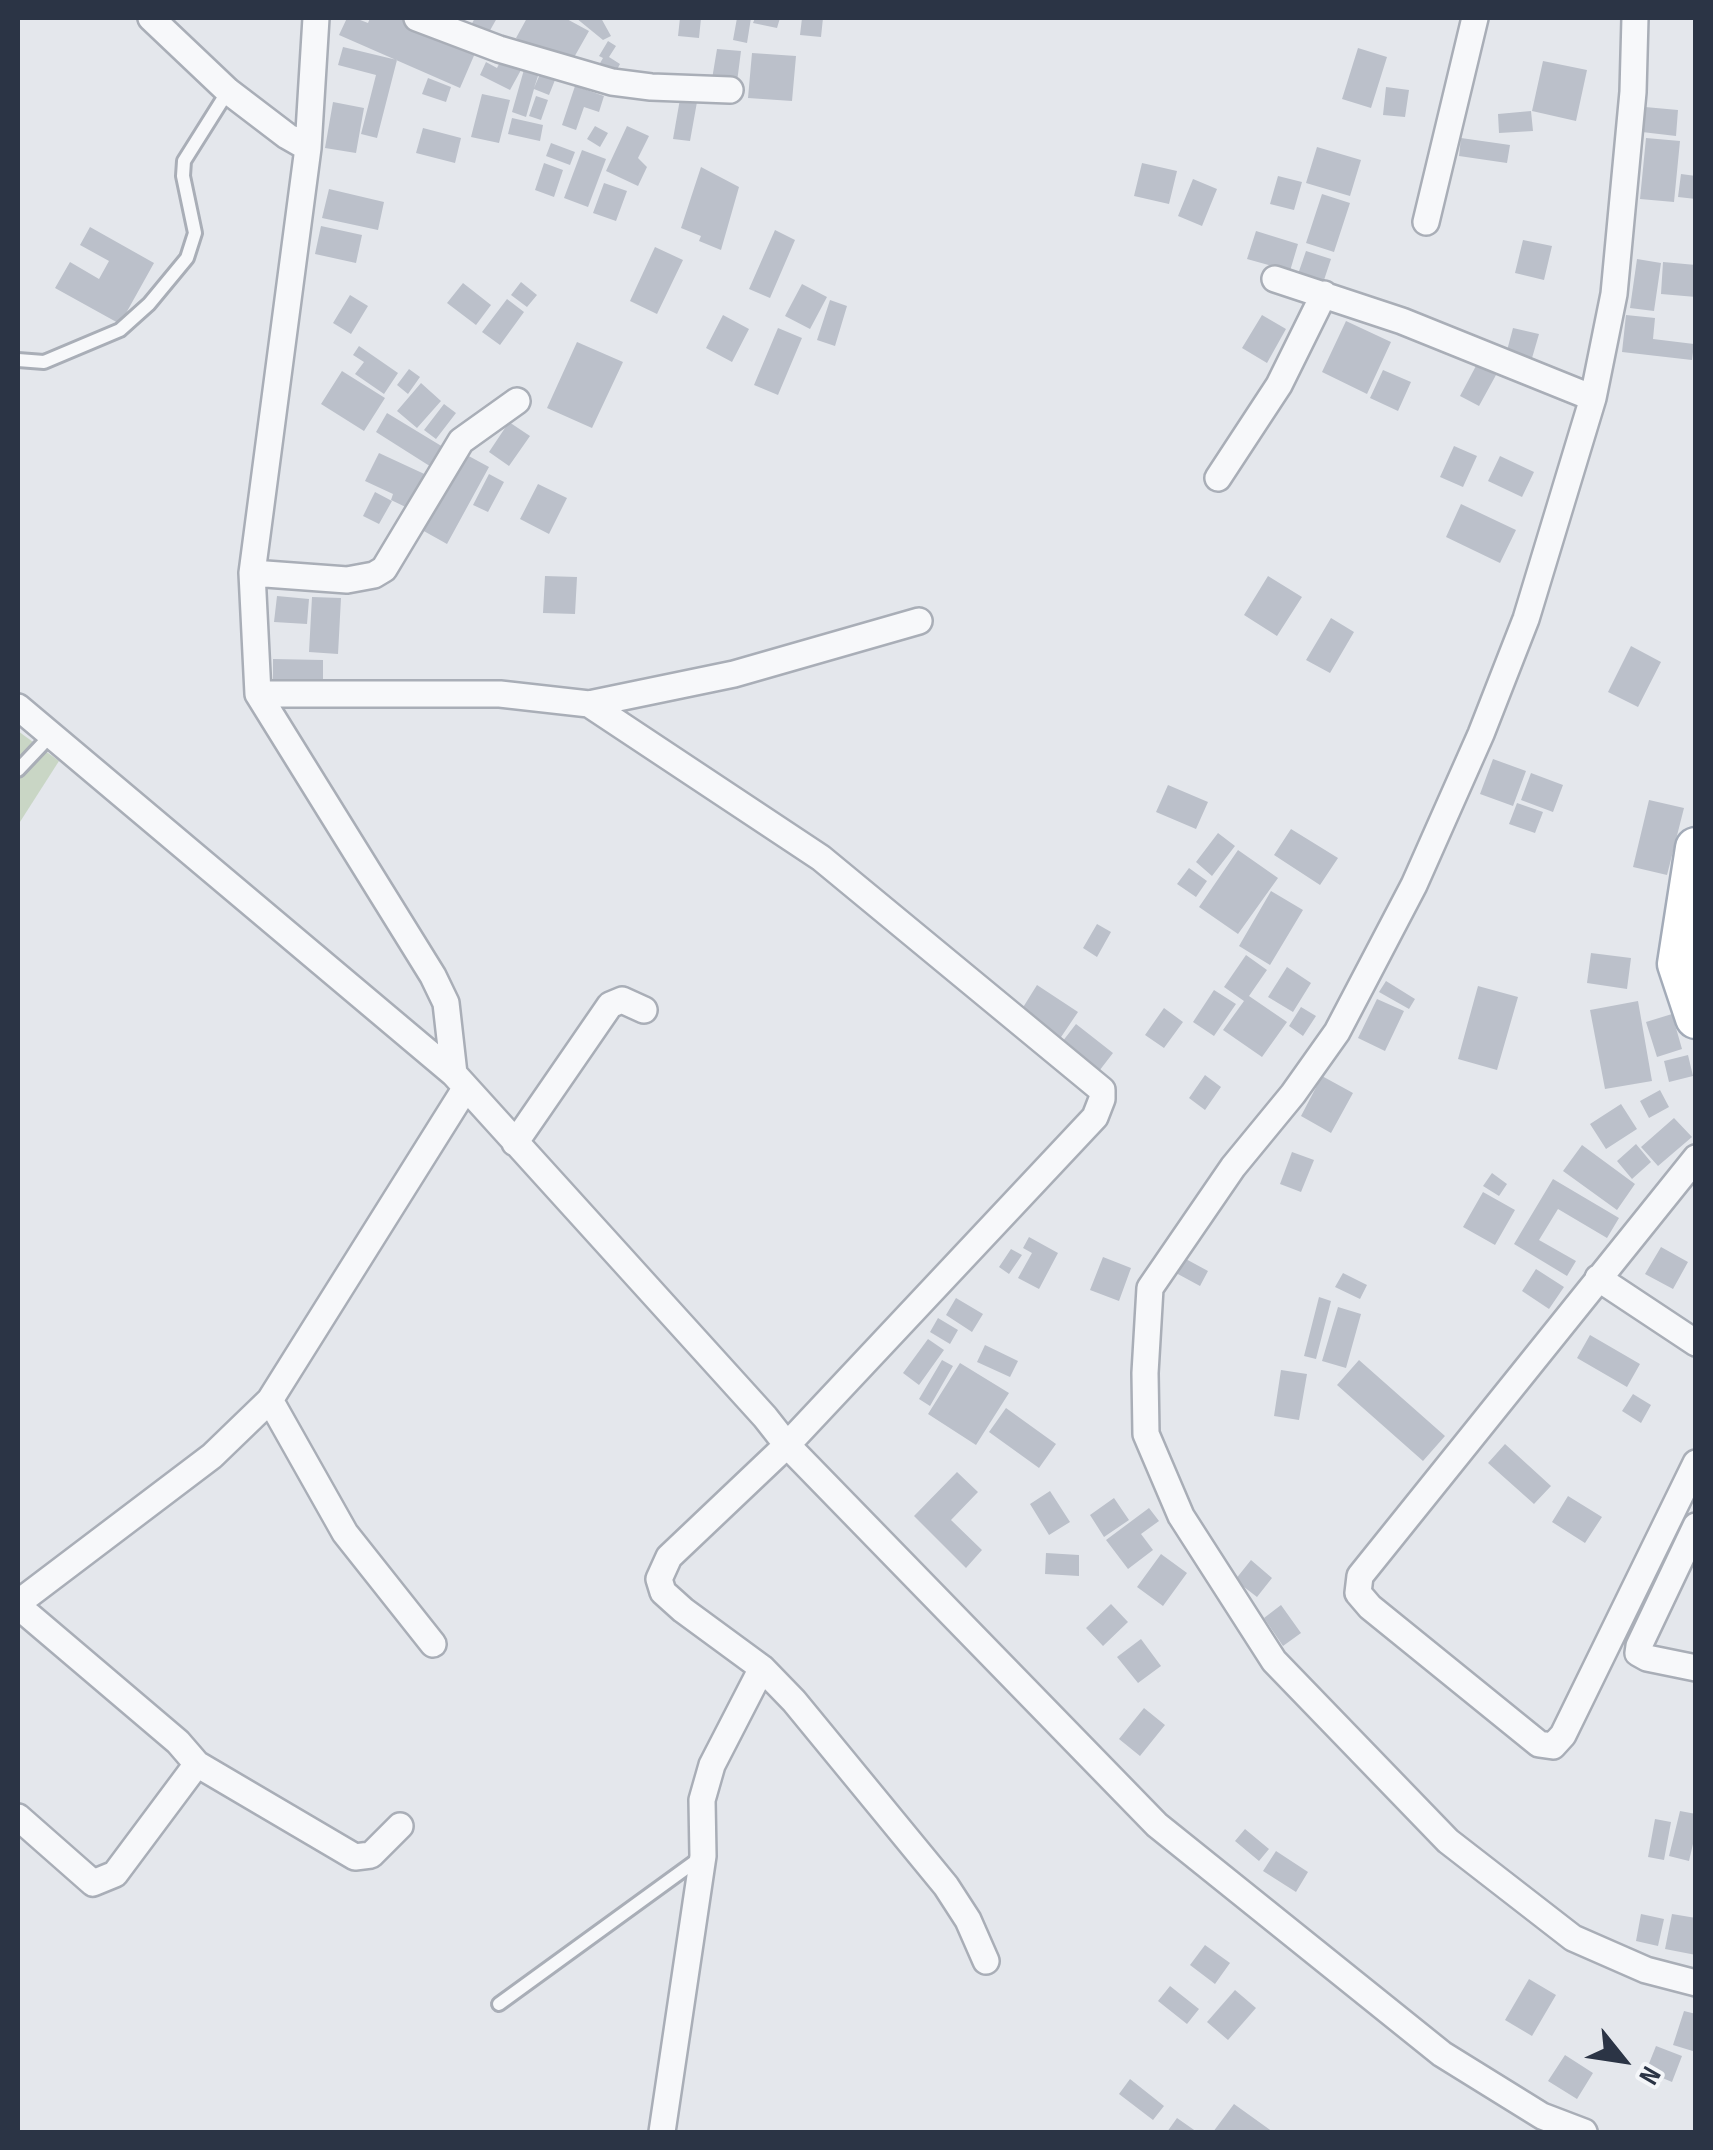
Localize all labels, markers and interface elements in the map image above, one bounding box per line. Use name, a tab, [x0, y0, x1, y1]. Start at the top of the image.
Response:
north arrow	[1573, 2010, 1673, 2110]
text: N	[1631, 2061, 1667, 2090]

